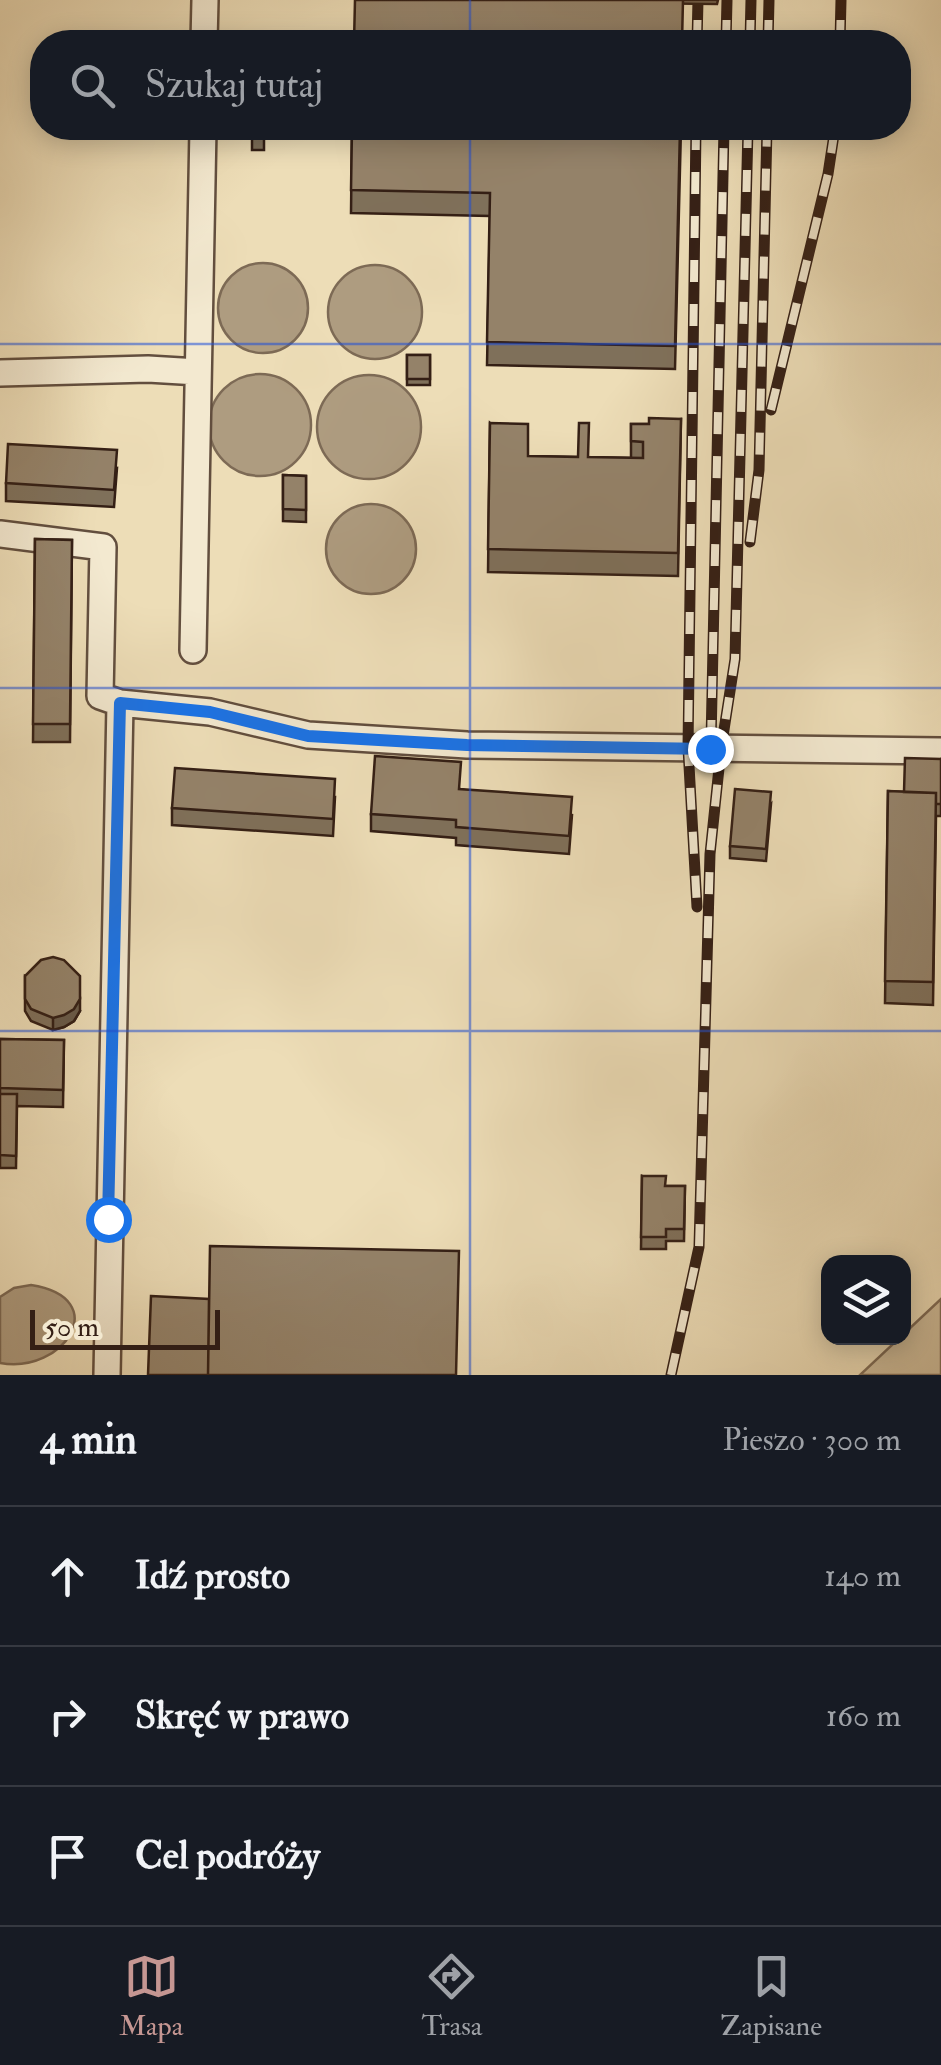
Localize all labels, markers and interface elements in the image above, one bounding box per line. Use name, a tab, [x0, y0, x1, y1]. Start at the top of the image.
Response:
search box	[30, 30, 911, 140]
icon: search	[65, 58, 120, 113]
text: Szukaj tutaj	[145, 61, 323, 109]
route end	[688, 727, 734, 773]
route start	[86, 1197, 132, 1243]
map controls	[821, 1255, 911, 1345]
button: layers	[821, 1255, 911, 1345]
scale bar	[30, 1305, 220, 1350]
text: 50 m	[45, 1310, 99, 1345]
text: 4 min	[40, 1414, 137, 1466]
text: Pieszo · 300 m	[722, 1420, 901, 1460]
icon: ahead	[40, 1549, 95, 1604]
text: Idź prosto	[135, 1552, 290, 1600]
text: 140 m	[824, 1556, 901, 1596]
icon: right	[40, 1689, 95, 1744]
text: Skręć w prawo	[135, 1692, 349, 1740]
text: 160 m	[826, 1696, 901, 1736]
icon: arrive	[40, 1829, 95, 1884]
text: Cel podróży	[135, 1832, 320, 1880]
tab: Mapa	[119, 1949, 183, 2044]
tab: Trasa	[422, 1949, 482, 2044]
tab: Zapisane	[721, 1949, 822, 2044]

